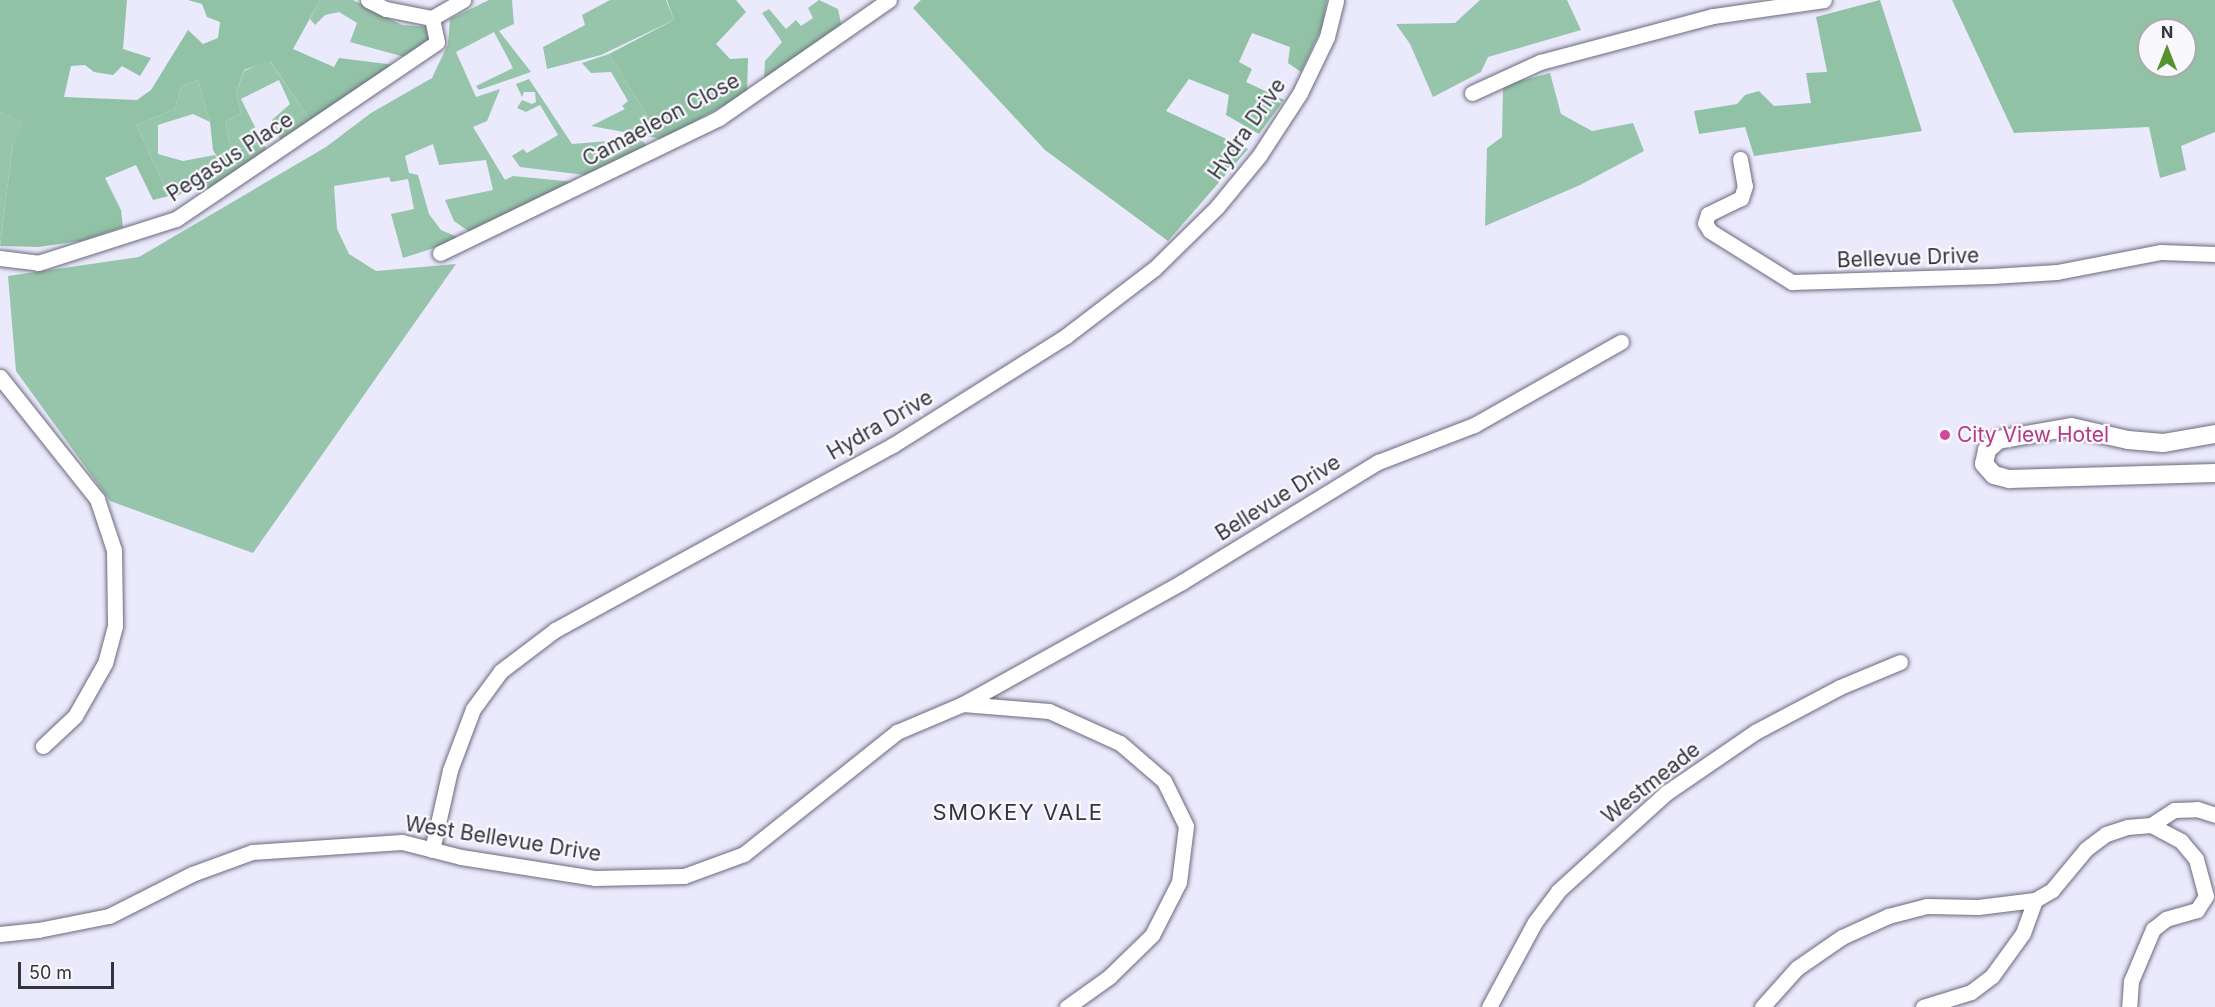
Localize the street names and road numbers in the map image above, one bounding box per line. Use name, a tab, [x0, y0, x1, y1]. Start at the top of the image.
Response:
street label: Camaeleon Close	[578, 68, 744, 172]
street label: Hydra Drive	[1203, 74, 1291, 184]
street label: Pegasus Place	[162, 107, 298, 207]
street label: Bellevue Drive	[1836, 243, 1980, 273]
street label: Hydra Drive	[823, 385, 937, 465]
street label: Bellevue Drive	[1211, 450, 1345, 546]
street label: Westmeade	[1597, 737, 1705, 829]
street label: West Bellevue Drive	[403, 811, 603, 867]

